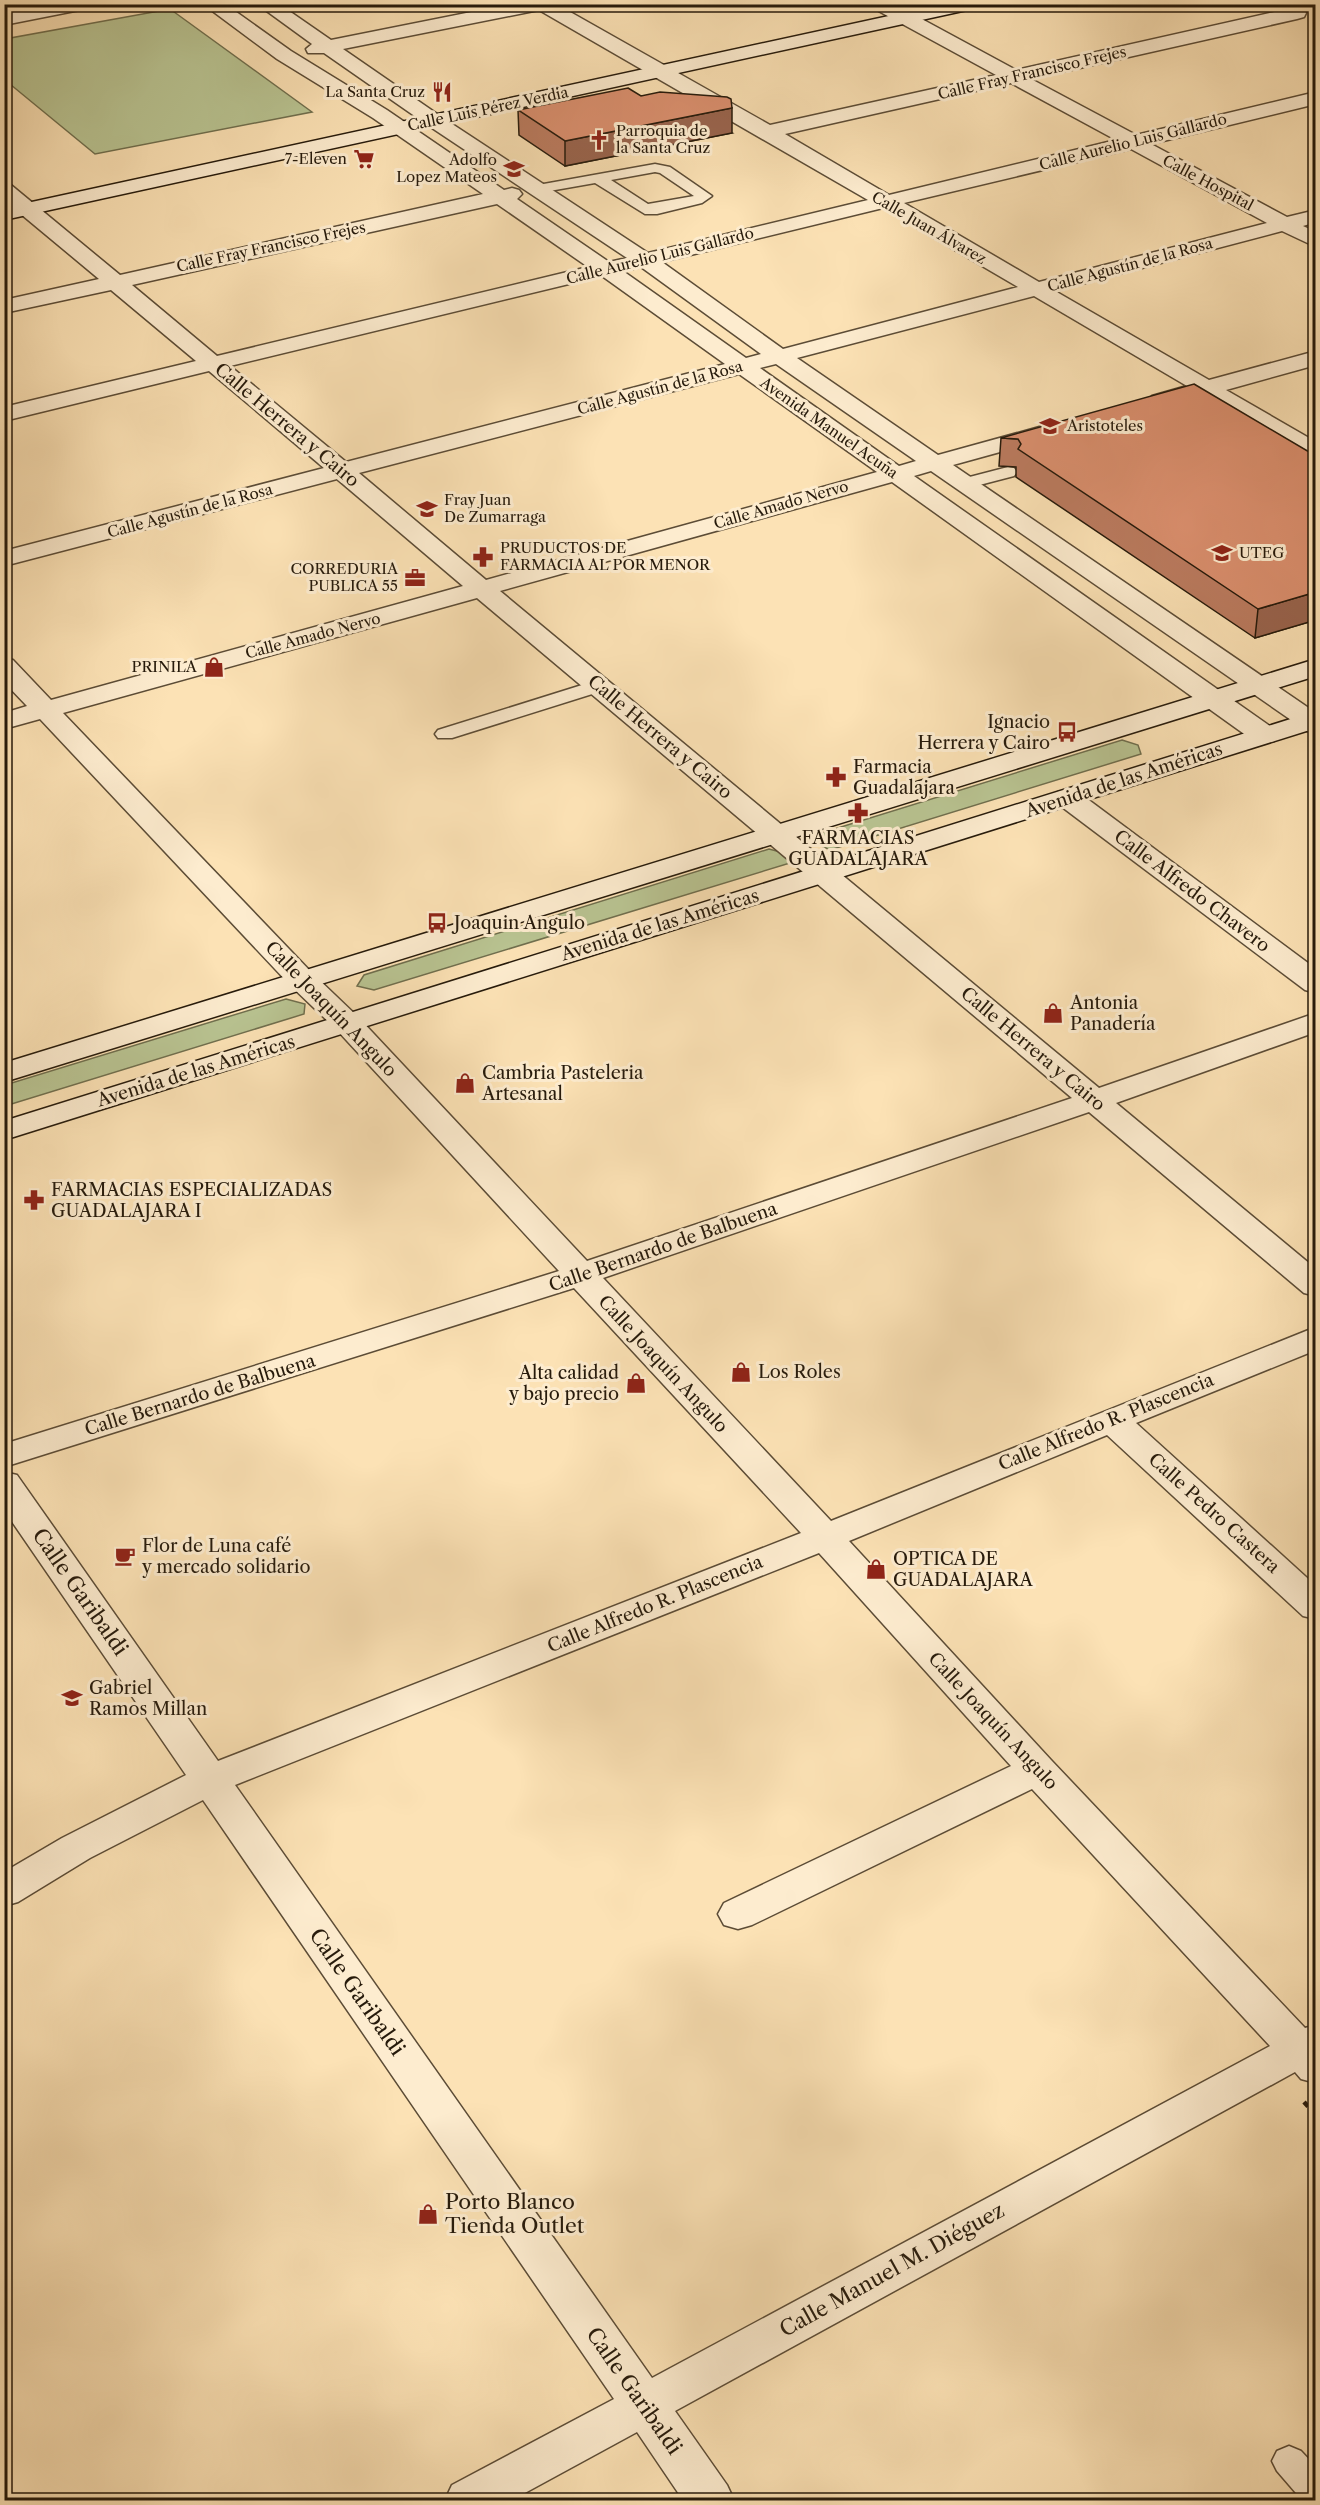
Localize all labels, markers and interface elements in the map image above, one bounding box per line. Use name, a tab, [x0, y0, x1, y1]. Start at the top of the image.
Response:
street label: Calle Fray Francisco Frejes	[936, 42, 1128, 103]
restaurant icon: La Santa Cruz	[430, 80, 454, 104]
place label: La Santa Cruz	[325, 82, 425, 101]
street label: Calle Luis Pérez Verdia	[406, 82, 570, 135]
street label: Calle Aurelio Luis Gallardo	[1037, 109, 1229, 174]
place label: Parroquia de la Santa Cruz	[616, 121, 711, 157]
church icon: Parroquia de la Santa Cruz	[587, 128, 611, 152]
supermarket icon: 7-Eleven	[352, 147, 376, 171]
place label: 7-Eleven	[285, 149, 348, 168]
place label: Adolfo Lopez Mateos	[396, 150, 497, 186]
street label: Calle Hospital	[1159, 151, 1258, 215]
school or university icon: Adolfo Lopez Mateos	[502, 157, 526, 181]
street label: Calle Juan Álvarez	[869, 187, 990, 268]
street label: Calle Fray Francisco Frejes	[175, 217, 367, 276]
street label: Calle Aurelio Luis Gallardo	[564, 223, 756, 288]
street label: Calle Agustín de la Rosa	[1045, 233, 1215, 296]
street label: Calle Agustín de la Rosa	[575, 356, 745, 419]
street label: Calle Herrera y Cairo	[210, 358, 364, 492]
street label: Avenida Manuel Acuña	[756, 372, 902, 482]
school or university icon: Aristoteles	[1038, 414, 1062, 438]
place label: Aristoteles	[1066, 416, 1143, 435]
street label: Calle Amado Nervo	[711, 476, 850, 533]
street label: Calle Agustín de la Rosa	[105, 479, 275, 542]
place label: Fray Juan De Zumarraga	[444, 490, 546, 526]
school or university icon: Fray Juan De Zumarraga	[415, 497, 439, 521]
place label: PRUDUCTOS DE FARMACIA AL POR MENOR	[500, 538, 711, 574]
school or university icon: UTEG	[1210, 541, 1234, 565]
place label: UTEG	[1239, 543, 1284, 562]
pharmacy icon: PRUDUCTOS DE FARMACIA AL POR MENOR	[471, 545, 495, 569]
place label: CORREDURIA PUBLICA 55	[291, 559, 399, 595]
office icon: CORREDURIA PUBLICA 55	[403, 566, 427, 590]
street label: Calle Amado Nervo	[243, 608, 383, 663]
shop icon: PRINILA	[202, 655, 226, 679]
place label: PRINILA	[132, 657, 198, 676]
street label: Calle Herrera y Cairo	[583, 670, 737, 804]
place label: Ignacio Herrera y Cairo	[917, 711, 1050, 754]
bus stop icon: Ignacio Herrera y Cairo	[1055, 720, 1079, 744]
street label: Avenida de las Américas	[1022, 738, 1225, 823]
place label: Farmacia Guadalajara	[853, 756, 955, 799]
pharmacy icon: Farmacia Guadalajara	[824, 765, 848, 789]
pharmacy icon: FARMACIAS GUADALAJARA	[846, 801, 870, 825]
street label: Calle Alfredo Chavero	[1110, 825, 1274, 957]
place label: FARMACIAS GUADALAJARA	[788, 827, 929, 870]
street label: Avenida de las Américas	[557, 884, 762, 966]
bus stop icon: Joaquin Angulo	[425, 911, 449, 935]
place label: Joaquin Angulo	[451, 912, 585, 934]
street label: Calle Joaquín Angulo	[261, 937, 401, 1081]
street label: Calle Herrera y Cairo	[956, 982, 1110, 1116]
place label: Antonia Panadería	[1069, 992, 1156, 1035]
shop icon: Antonia Panadería	[1041, 1001, 1065, 1025]
street label: Avenida de las Américas	[93, 1030, 298, 1112]
place label: Cambria Pasteleria Artesanal	[481, 1062, 644, 1105]
shop icon: Cambria Pasteleria Artesanal	[453, 1071, 477, 1095]
place label: FARMACIAS ESPECIALIZADAS GUADALAJARA I	[51, 1179, 332, 1222]
pharmacy icon: FARMACIAS ESPECIALIZADAS GUADALAJARA I	[22, 1188, 46, 1212]
street label: Calle Bernardo de Balbuena	[546, 1197, 781, 1296]
street label: Calle Joaquín Angulo	[594, 1291, 732, 1437]
street label: Calle Bernardo de Balbuena	[82, 1349, 319, 1441]
shop icon: Los Roles	[729, 1360, 753, 1384]
place label: Los Roles	[758, 1361, 841, 1383]
place label: Alta calidad y bajo precio	[508, 1362, 619, 1405]
street label: Calle Alfredo R. Plascencia	[995, 1369, 1217, 1475]
shop icon: Alta calidad y bajo precio	[624, 1371, 648, 1395]
street label: Calle Pedro Castera	[1144, 1448, 1285, 1578]
street label: Calle Garibaldi	[27, 1523, 134, 1660]
place label: Flor de Luna café y mercado solidario	[141, 1535, 310, 1578]
cafe icon: Flor de Luna café y mercado solidario	[113, 1544, 137, 1568]
place label: OPTICA DE GUADALAJARA	[893, 1548, 1033, 1591]
street label: Calle Alfredo R. Plascencia	[544, 1551, 766, 1657]
shop icon: OPTICA DE GUADALAJARA	[864, 1557, 888, 1581]
street label: Calle Joaquín Angulo	[924, 1648, 1062, 1794]
place label: Gabriel Ramos Millan	[89, 1677, 207, 1720]
school or university icon: Gabriel Ramos Millan	[60, 1686, 84, 1710]
street label: Calle Garibaldi	[304, 1923, 411, 2060]
place label: Porto Blanco Tienda Outlet	[445, 2189, 585, 2238]
street label: Calle Manuel M. Diéguez	[775, 2197, 1008, 2342]
shop icon: Porto Blanco Tienda Outlet	[416, 2202, 440, 2226]
street label: Calle Garibaldi	[581, 2322, 688, 2459]

